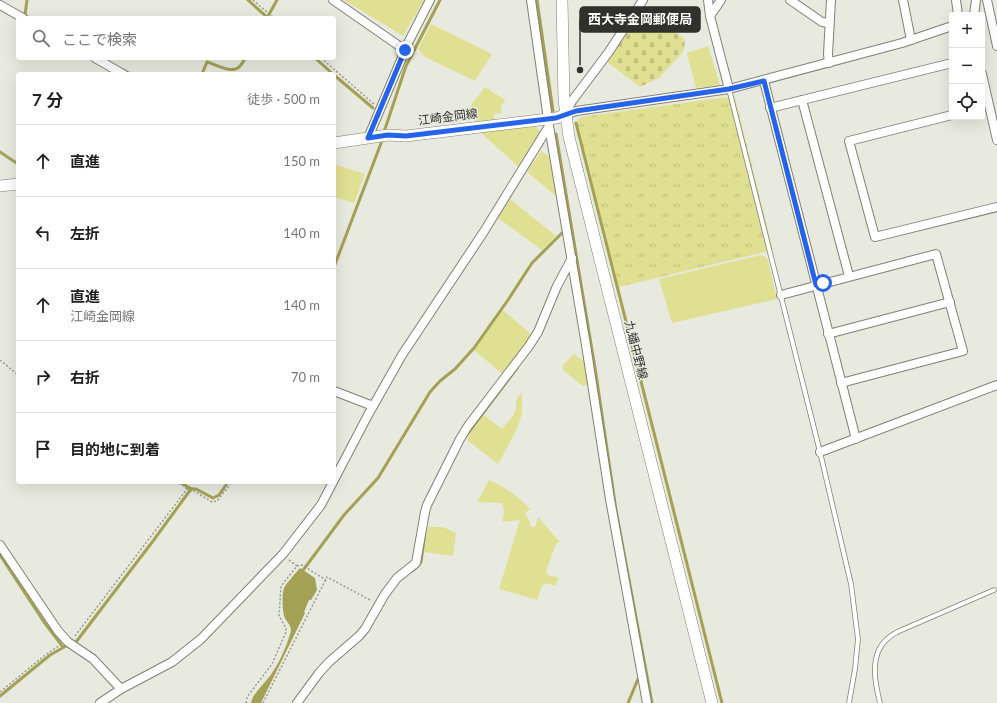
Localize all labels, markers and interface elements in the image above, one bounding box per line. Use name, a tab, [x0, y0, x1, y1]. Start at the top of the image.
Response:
callout: 西大寺金岡郵便局	[580, 7, 700, 32]
text: 西大寺金岡郵便局	[588, 11, 692, 27]
map controls	[949, 12, 985, 120]
button: +	[949, 12, 985, 48]
search box	[16, 16, 336, 60]
icon: search	[30, 27, 52, 49]
text: ここで検索	[62, 30, 137, 48]
route end	[396, 41, 414, 59]
button: −	[949, 48, 985, 84]
button: locate	[949, 84, 985, 120]
text: 7 分	[32, 89, 63, 110]
text: 徒歩 · 500 m	[247, 91, 320, 107]
street label: 江崎金岡線	[417, 105, 479, 128]
icon: ahead	[32, 150, 54, 172]
text: 直進	[70, 152, 100, 170]
text: 150 m	[283, 153, 320, 169]
icon: left	[32, 222, 54, 244]
text: 左折	[70, 224, 100, 242]
text: 140 m	[283, 225, 320, 241]
route start	[814, 274, 832, 292]
text: 直進	[70, 287, 100, 305]
icon: ahead	[32, 294, 54, 316]
text: 140 m	[283, 297, 320, 313]
text: 江崎金岡線	[70, 308, 135, 324]
street label: 九蟠中野線	[622, 319, 651, 381]
icon: right	[32, 366, 54, 388]
text: 右折	[70, 368, 100, 386]
text: 70 m	[291, 369, 320, 385]
icon: arrive	[32, 438, 54, 460]
text: 目的地に到着	[70, 440, 160, 458]

